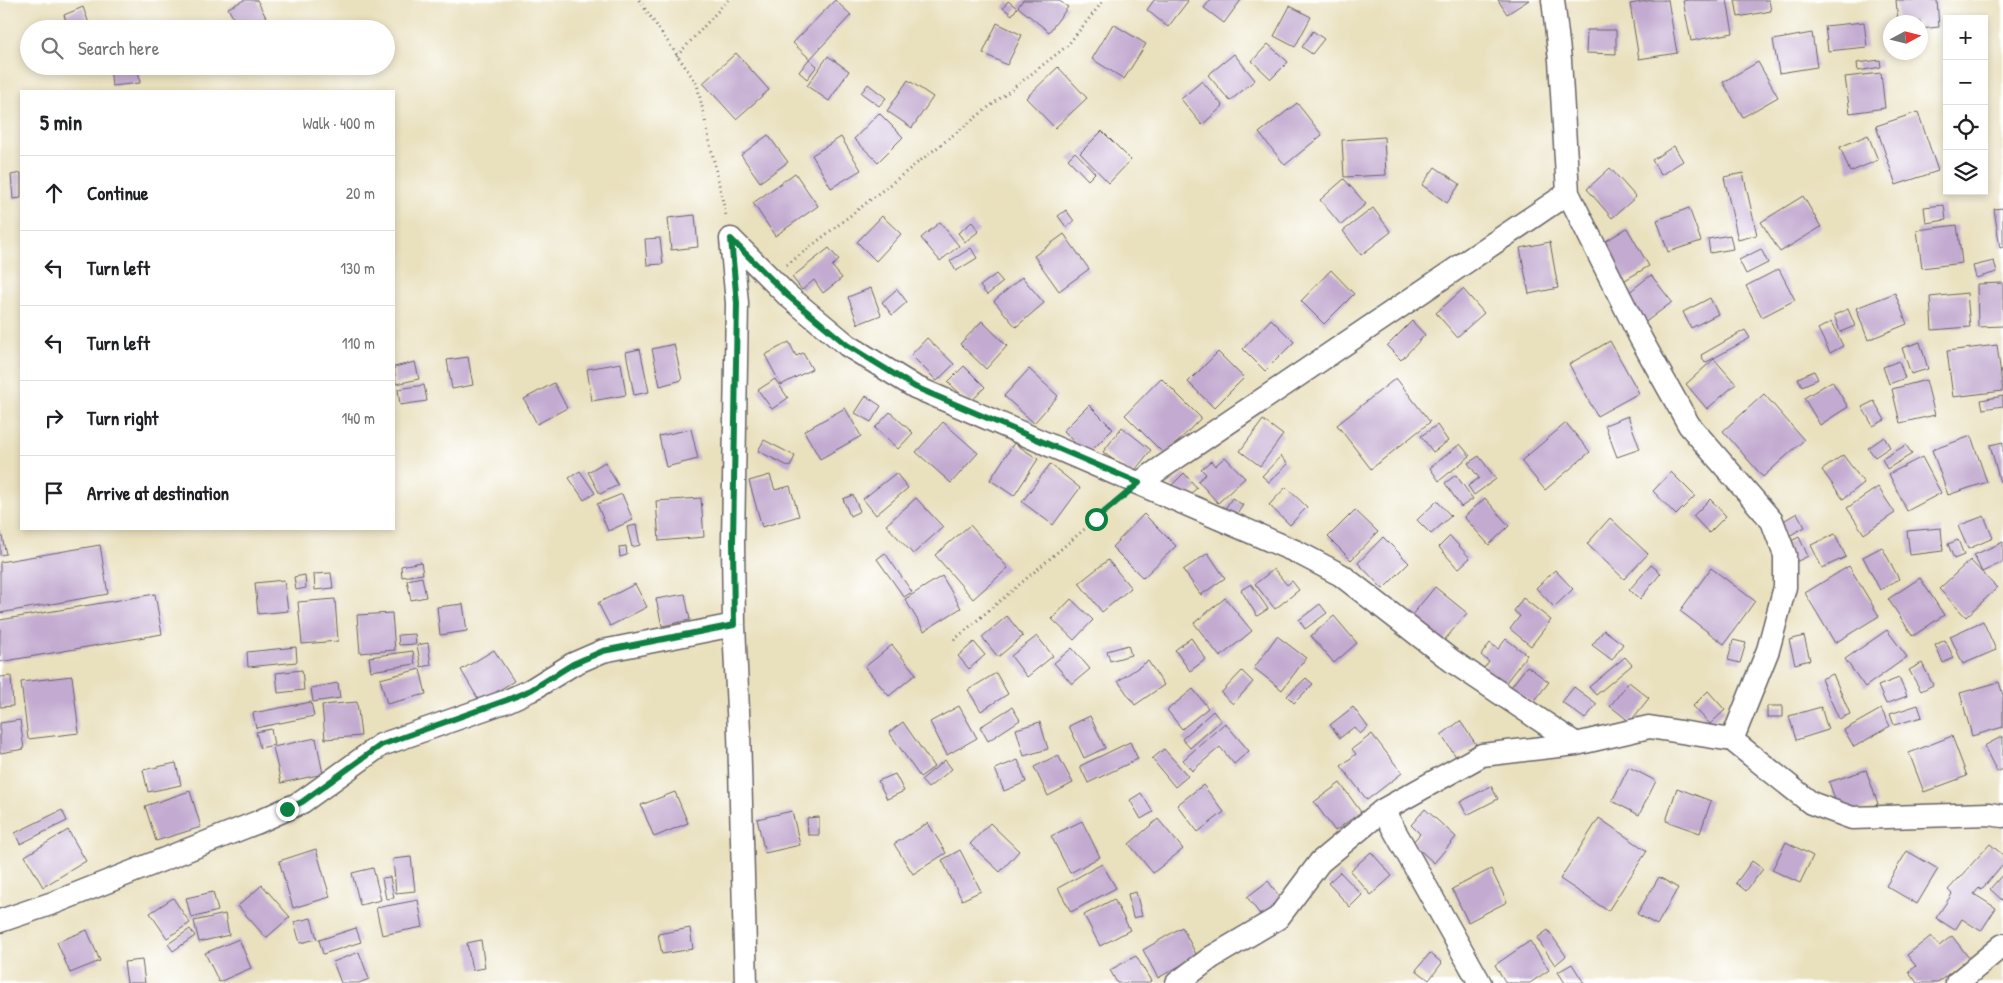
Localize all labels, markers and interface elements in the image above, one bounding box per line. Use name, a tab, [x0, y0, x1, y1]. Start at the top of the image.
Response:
north arrow	[1883, 15, 1928, 60]
map controls	[1943, 15, 1988, 195]
button: +	[1943, 15, 1988, 60]
search box	[20, 20, 395, 75]
icon: search	[38, 34, 66, 62]
text: Search here	[78, 35, 159, 61]
button: −	[1943, 60, 1988, 105]
button: locate	[1943, 105, 1988, 150]
text: 5 min	[40, 108, 82, 137]
text: Walk · 400 m	[303, 112, 375, 134]
button: layers	[1943, 150, 1988, 195]
icon: ahead	[40, 179, 68, 207]
text: Continue	[87, 180, 148, 206]
text: 20 m	[346, 182, 375, 204]
icon: left	[40, 254, 68, 282]
text: Turn left	[87, 255, 150, 281]
text: 130 m	[340, 257, 375, 279]
icon: left	[40, 329, 68, 357]
text: Turn left	[87, 330, 150, 356]
text: 110 m	[342, 332, 375, 354]
icon: right	[40, 404, 68, 432]
text: Turn right	[87, 405, 158, 431]
text: 140 m	[341, 407, 375, 429]
icon: arrive	[40, 479, 68, 507]
text: Arrive at destination	[87, 480, 229, 506]
route start	[1085, 508, 1108, 531]
route end	[276, 798, 299, 821]

